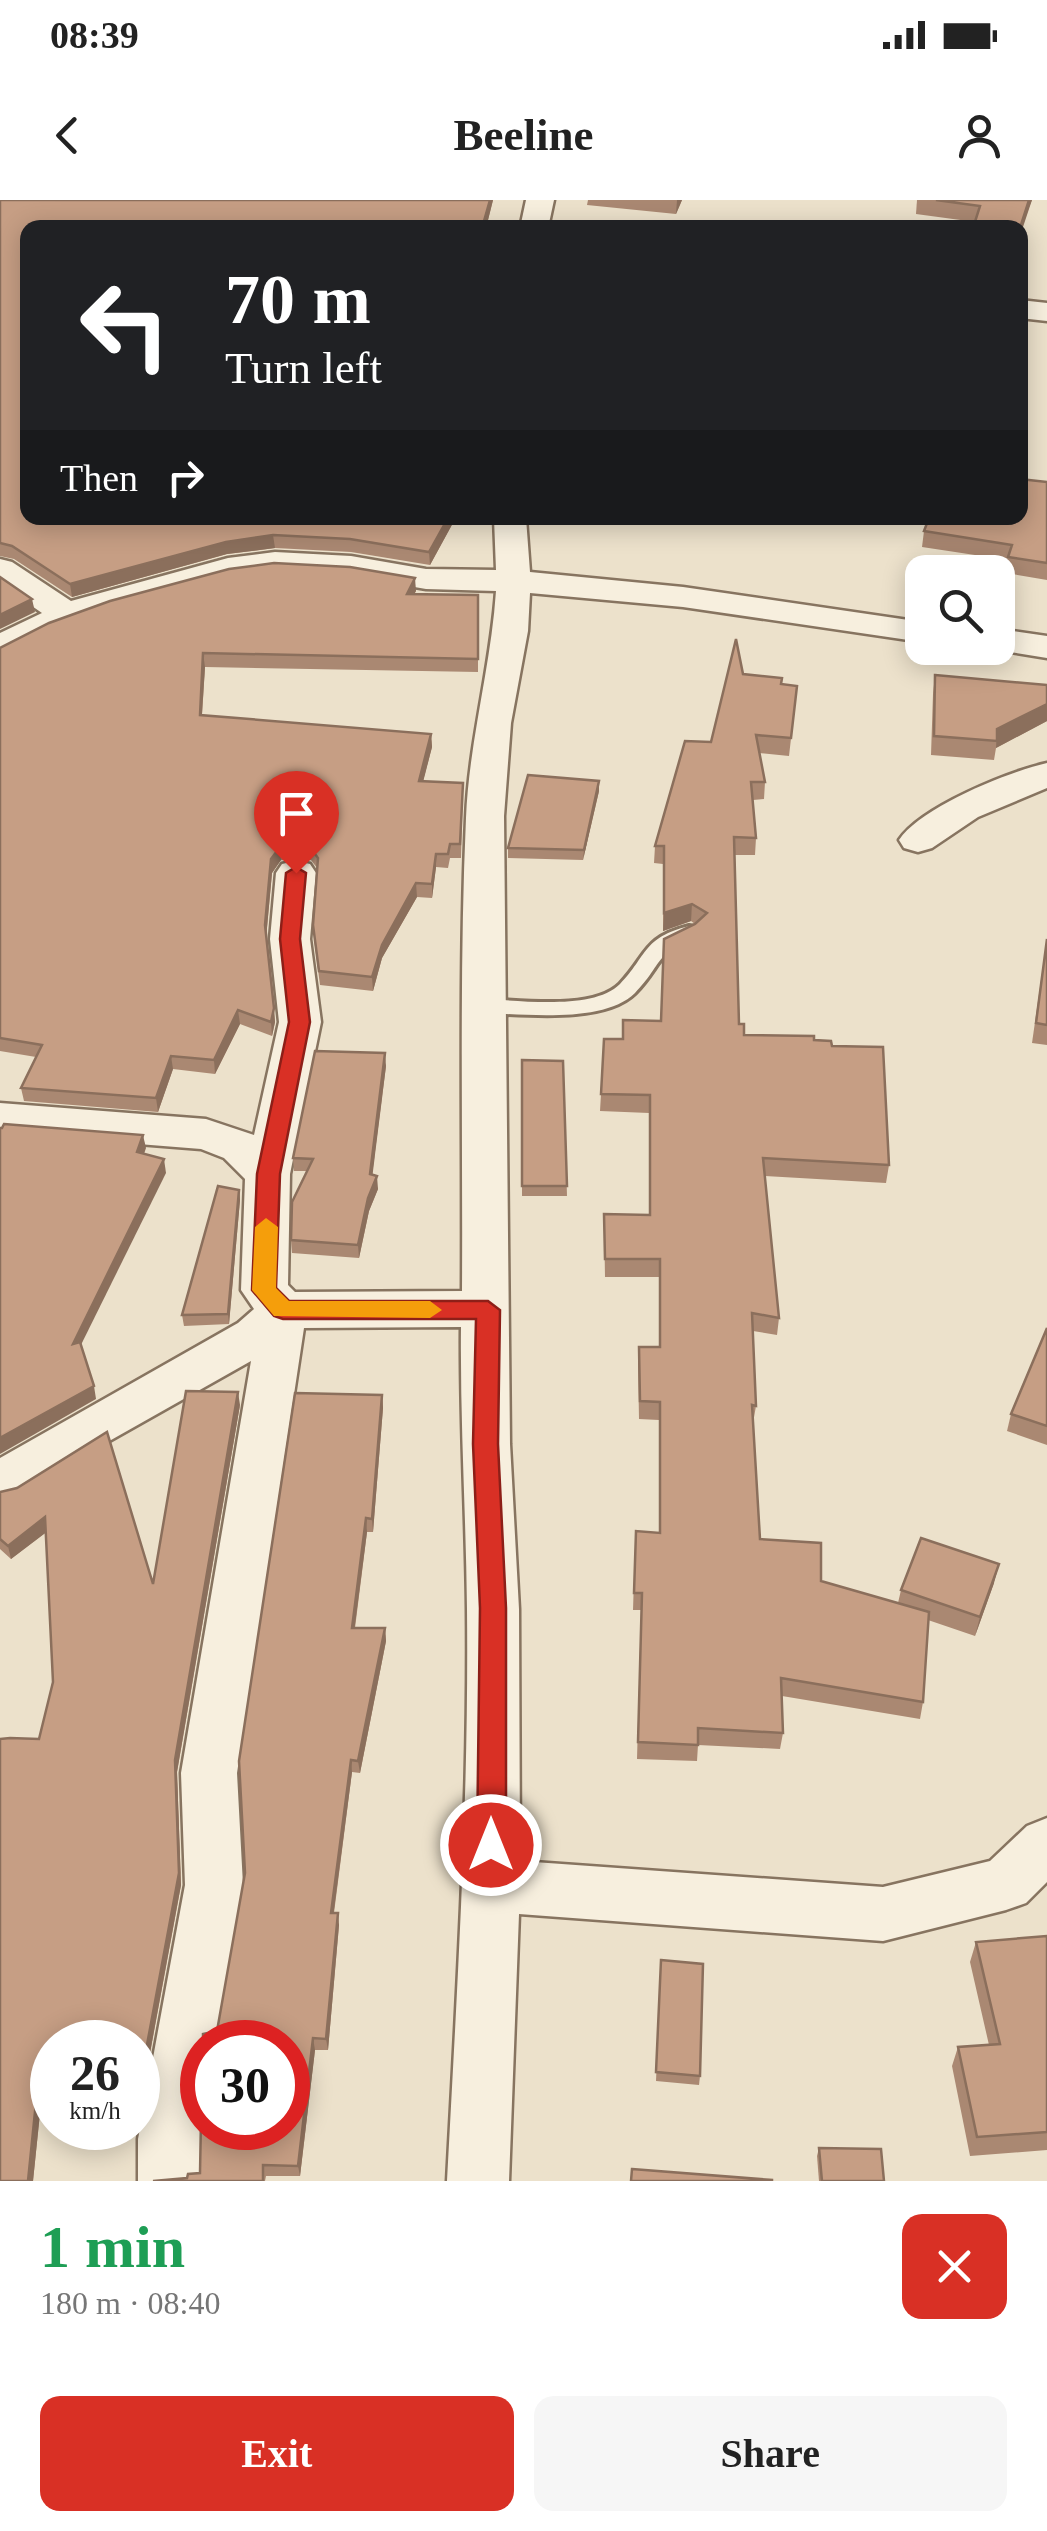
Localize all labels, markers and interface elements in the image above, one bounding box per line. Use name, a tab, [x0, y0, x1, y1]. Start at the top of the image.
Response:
text: 08:39	[50, 14, 139, 56]
icon: back	[40, 108, 95, 163]
icon: person	[952, 108, 1007, 163]
text: Beeline	[454, 110, 593, 160]
icon: left	[60, 260, 190, 390]
text: 70 m	[225, 261, 371, 338]
text: Turn left	[225, 343, 382, 393]
icon: right	[158, 450, 213, 505]
text: Then	[60, 457, 138, 499]
map controls	[905, 555, 1015, 665]
button: search	[905, 555, 1015, 665]
pin	[254, 771, 339, 874]
icon: arrive	[269, 786, 324, 841]
position arrow	[439, 1793, 543, 1897]
speed limit sign: 30	[180, 2020, 310, 2150]
text: 26	[70, 2045, 120, 2101]
text: km/h	[69, 2097, 121, 2124]
text: 1 min	[40, 2214, 185, 2280]
button: close	[902, 2214, 1007, 2319]
text: 180 m · 08:40	[40, 2285, 220, 2321]
button: Exit	[40, 2396, 514, 2511]
button: Share	[534, 2396, 1007, 2511]

